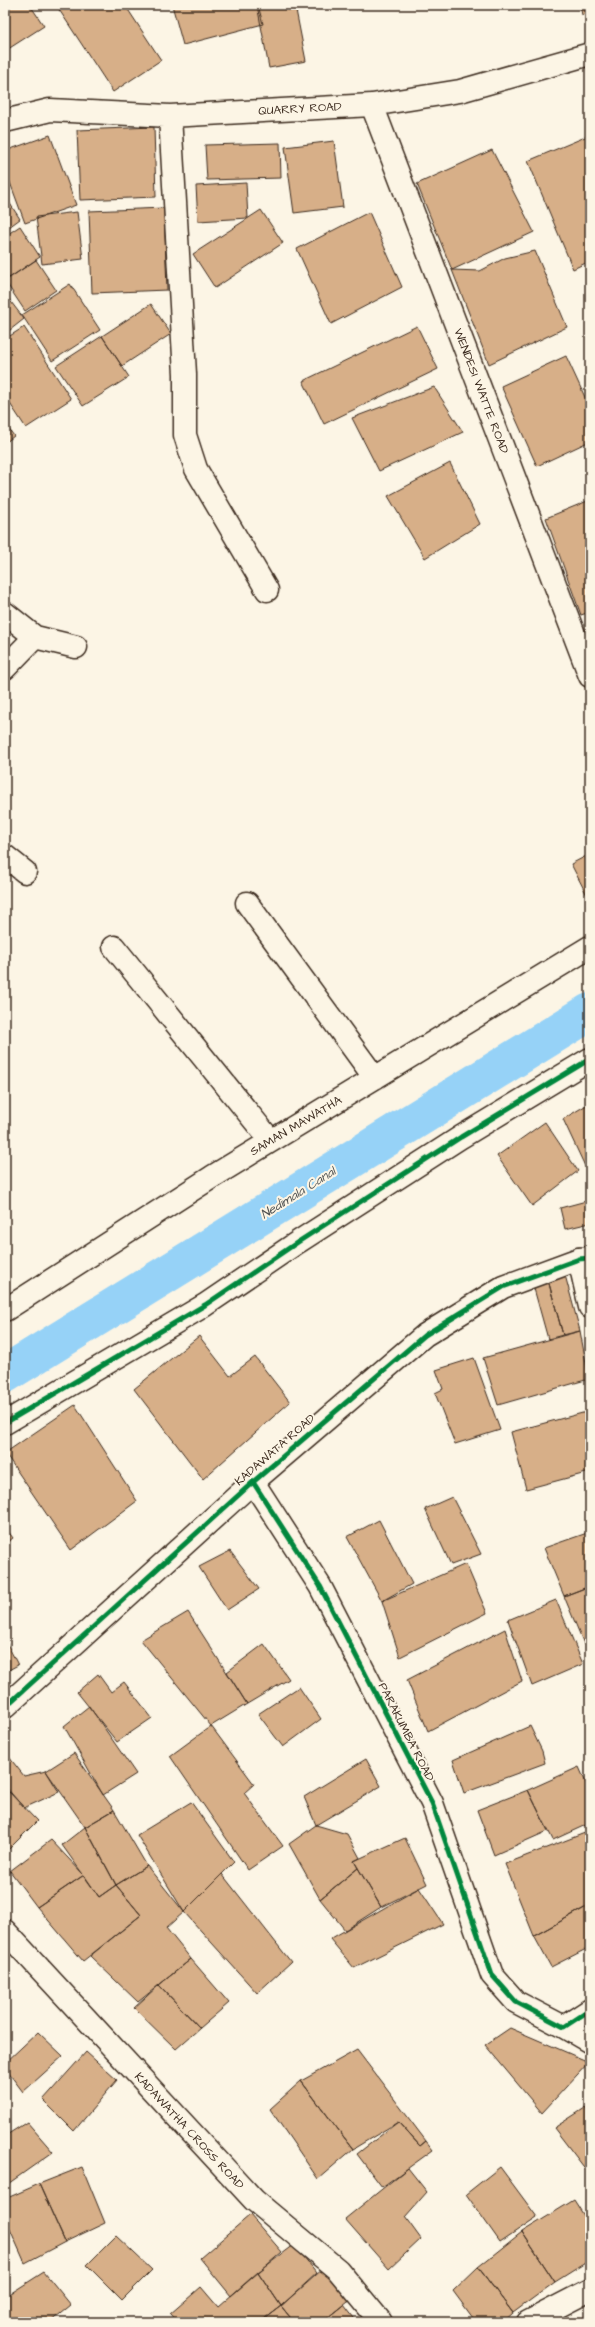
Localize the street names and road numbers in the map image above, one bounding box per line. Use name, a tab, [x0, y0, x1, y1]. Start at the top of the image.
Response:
street label: QUARRY ROAD	[258, 98, 342, 120]
street label: WENDESI WATTE ROAD	[449, 326, 513, 456]
street label: SAMAN MAWATHA	[247, 1092, 345, 1160]
street label: KADAWATA ROAD	[231, 1410, 319, 1490]
street label: PARAKUMBA ROAD	[374, 1680, 438, 1784]
street label: KADAWATHA CROSS ROAD	[130, 2069, 248, 2193]

